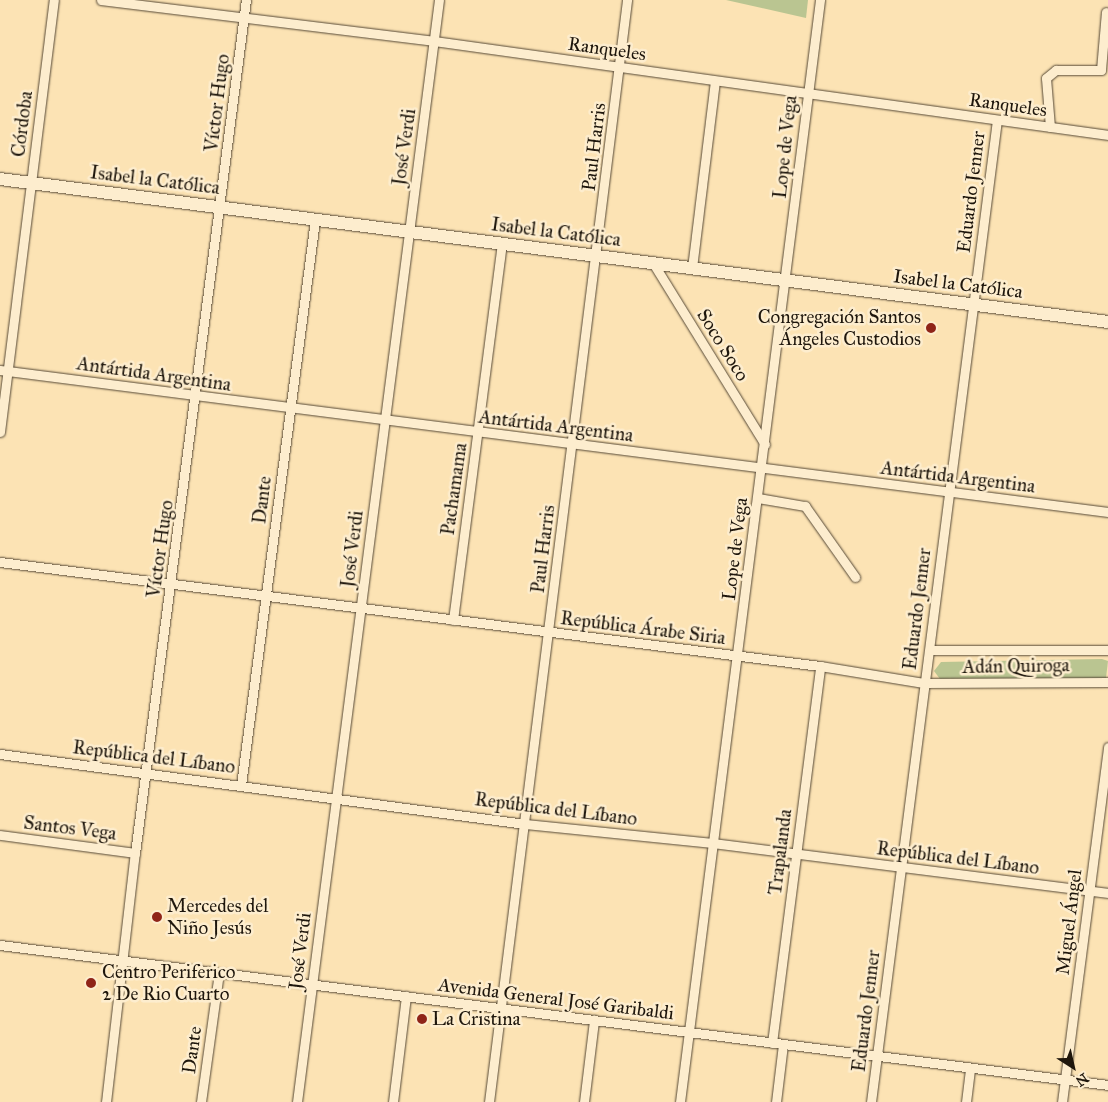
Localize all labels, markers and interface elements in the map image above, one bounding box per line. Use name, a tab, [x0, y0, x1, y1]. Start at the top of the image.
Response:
street label: Ranqueles	[566, 32, 648, 66]
street label: Víctor Hugo	[200, 53, 234, 153]
street label: Ranqueles	[967, 88, 1049, 122]
street label: Córdoba	[7, 90, 37, 158]
street label: Lope de Vega	[768, 94, 802, 200]
street label: Paul Harris	[577, 102, 611, 192]
street label: José Verdi	[387, 107, 421, 187]
street label: Eduardo Jenner	[952, 130, 990, 254]
street label: Isabel la Católica	[89, 161, 221, 199]
street label: Isabel la Católica	[490, 213, 622, 251]
street label: Isabel la Católica	[892, 265, 1024, 303]
street label: Soco Soco	[692, 305, 754, 385]
place label: Congregación Santos Ángeles Custodios	[758, 306, 921, 350]
marker: Congregación Santos Ángeles Custodios	[925, 322, 937, 334]
street label: Antártida Argentina	[75, 352, 233, 396]
street label: Antártida Argentina	[477, 405, 635, 447]
street label: Pachamama	[436, 441, 472, 537]
street label: Antártida Argentina	[879, 456, 1037, 498]
street label: Dante	[248, 475, 276, 525]
street label: Lope de Vega	[717, 496, 753, 602]
street label: Víctor Hugo	[142, 499, 178, 599]
street label: Paul Harris	[526, 504, 560, 594]
street label: José Verdi	[336, 509, 368, 589]
street label: Eduardo Jenner	[898, 547, 936, 671]
street label: República Árabe Siria	[559, 607, 727, 649]
street label: Adán Quiroga	[962, 654, 1070, 678]
street label: República del Líbano	[71, 736, 237, 778]
street label: República del Líbano	[473, 788, 639, 830]
street label: Trapalanda	[763, 808, 797, 896]
street label: Santos Vega	[22, 811, 118, 845]
street label: República del Líbano	[875, 837, 1041, 879]
street label: Miguel Ángel	[1051, 868, 1087, 976]
place label: Mercedes del Niño Jesús	[167, 895, 268, 939]
marker: Mercedes del Niño Jesús	[151, 911, 163, 923]
street label: José Verdi	[284, 911, 316, 991]
street label: Eduardo Jenner	[847, 949, 885, 1073]
place label: Centro Periferico 2 De Rio Cuarto	[102, 961, 235, 1005]
street label: Avenida General José Garibaldi	[437, 973, 675, 1025]
marker: Centro Periferico 2 De Rio Cuarto	[84, 976, 98, 990]
place label: La Cristina	[432, 1008, 521, 1030]
marker: La Cristina	[416, 1013, 428, 1025]
street label: Dante	[177, 1025, 207, 1075]
north arrow	[1048, 1042, 1098, 1092]
text: N	[1072, 1069, 1092, 1090]

